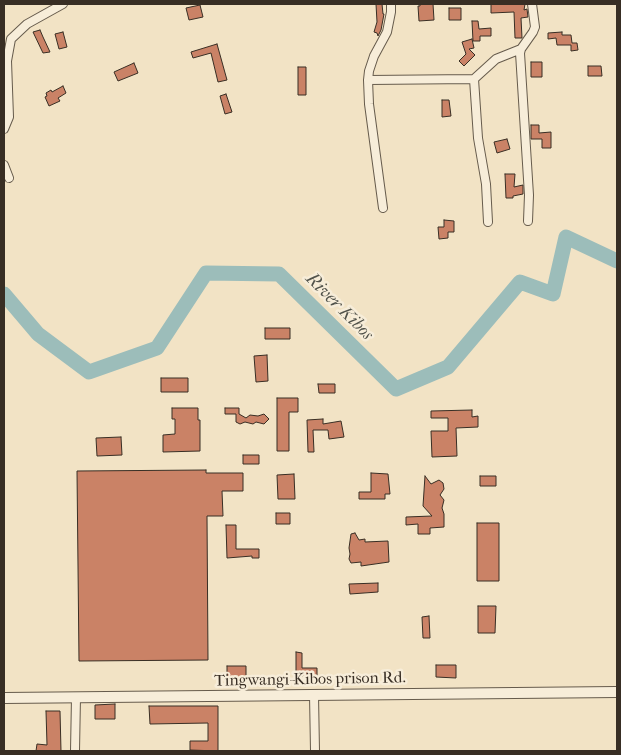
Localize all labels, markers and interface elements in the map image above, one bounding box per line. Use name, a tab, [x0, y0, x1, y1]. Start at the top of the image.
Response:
water label: River Kibos	[301, 269, 377, 345]
street label: Tingwangi-Kibos prison Rd.	[214, 669, 406, 691]

